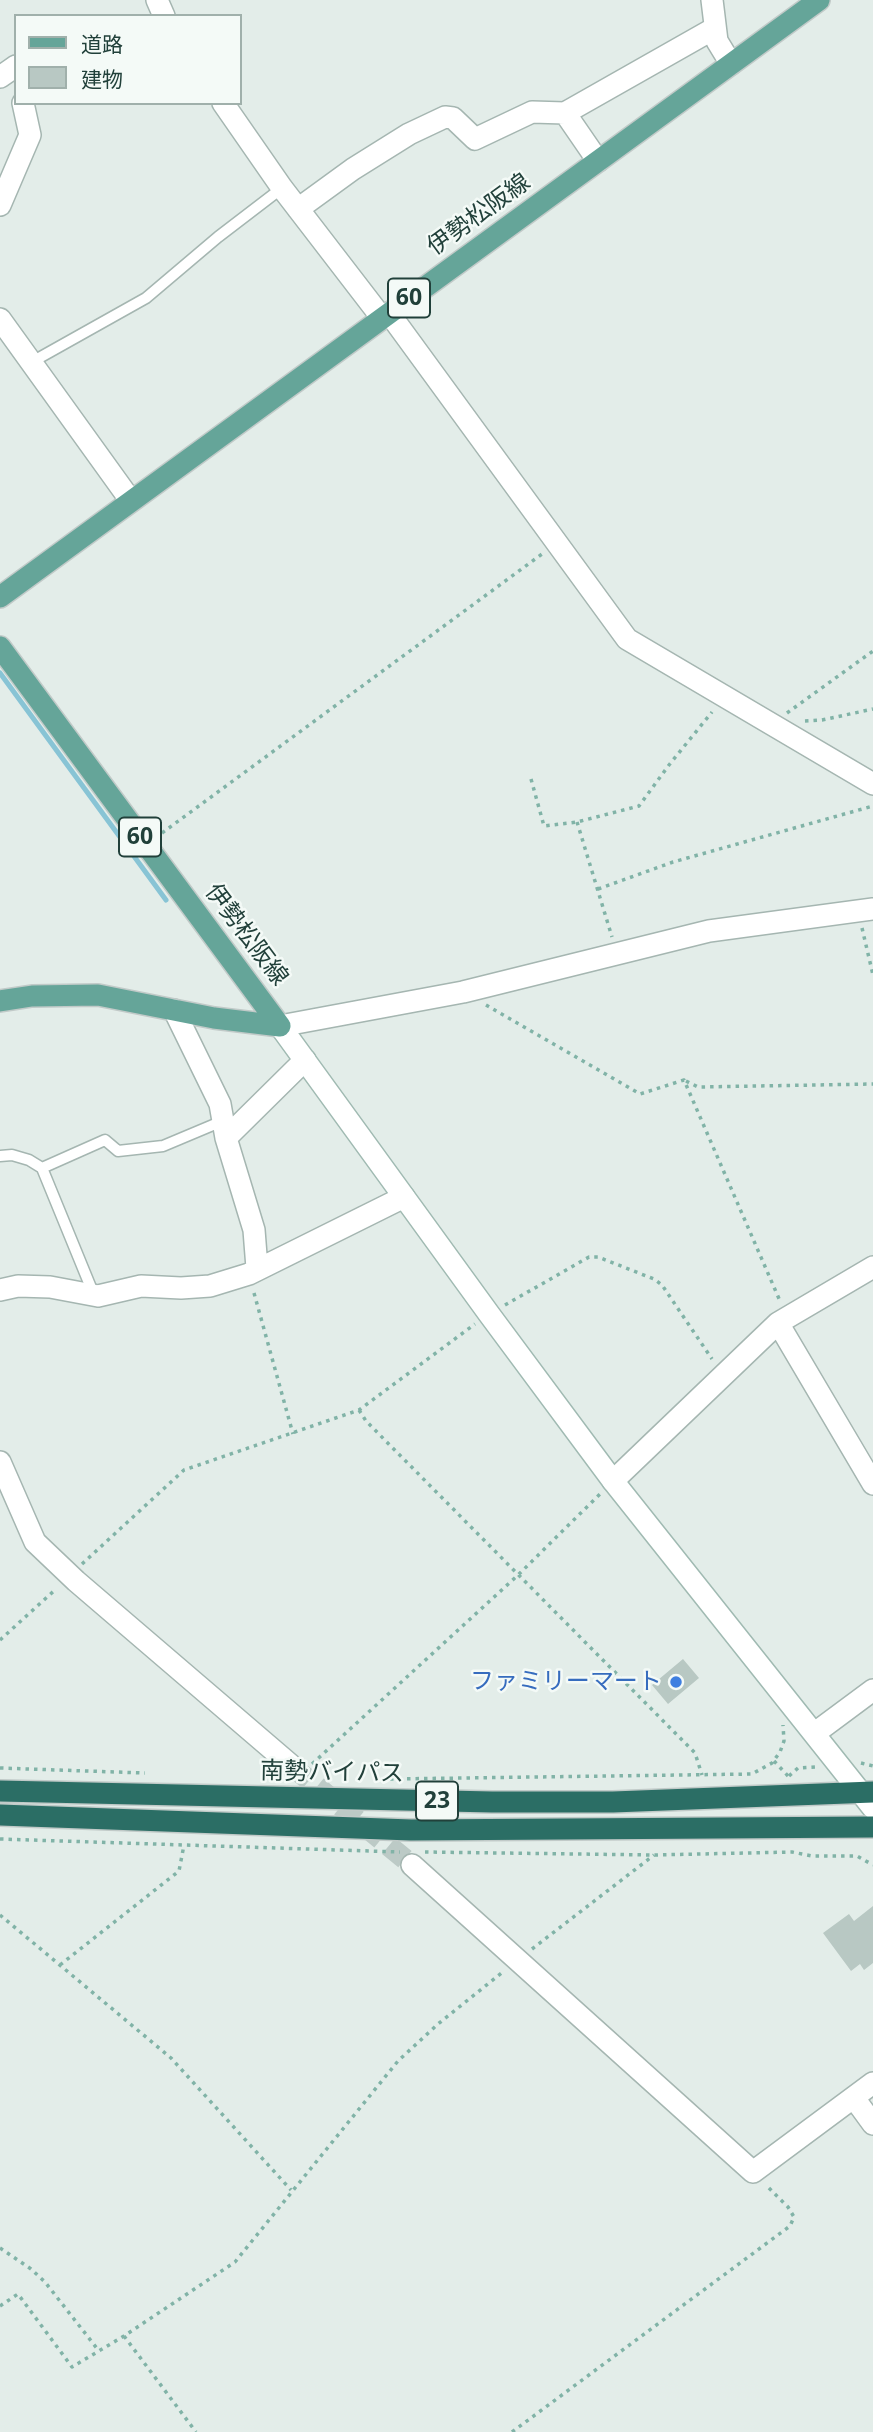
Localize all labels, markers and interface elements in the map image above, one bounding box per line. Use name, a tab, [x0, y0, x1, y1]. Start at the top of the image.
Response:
legend	[14, 14, 242, 105]
text: 道路	[81, 30, 123, 58]
text: 建物	[81, 65, 123, 93]
street label: 伊勢松阪線	[422, 168, 536, 262]
road number: 60	[388, 278, 430, 318]
road number: 60	[119, 818, 161, 856]
street label: 伊勢松阪線	[198, 878, 294, 992]
place label: ファミリーマート	[470, 1668, 662, 1696]
marker: ファミリーマート	[668, 1674, 684, 1690]
street label: 南勢バイパス	[260, 1757, 404, 1789]
road number: 23	[416, 1782, 458, 1820]

